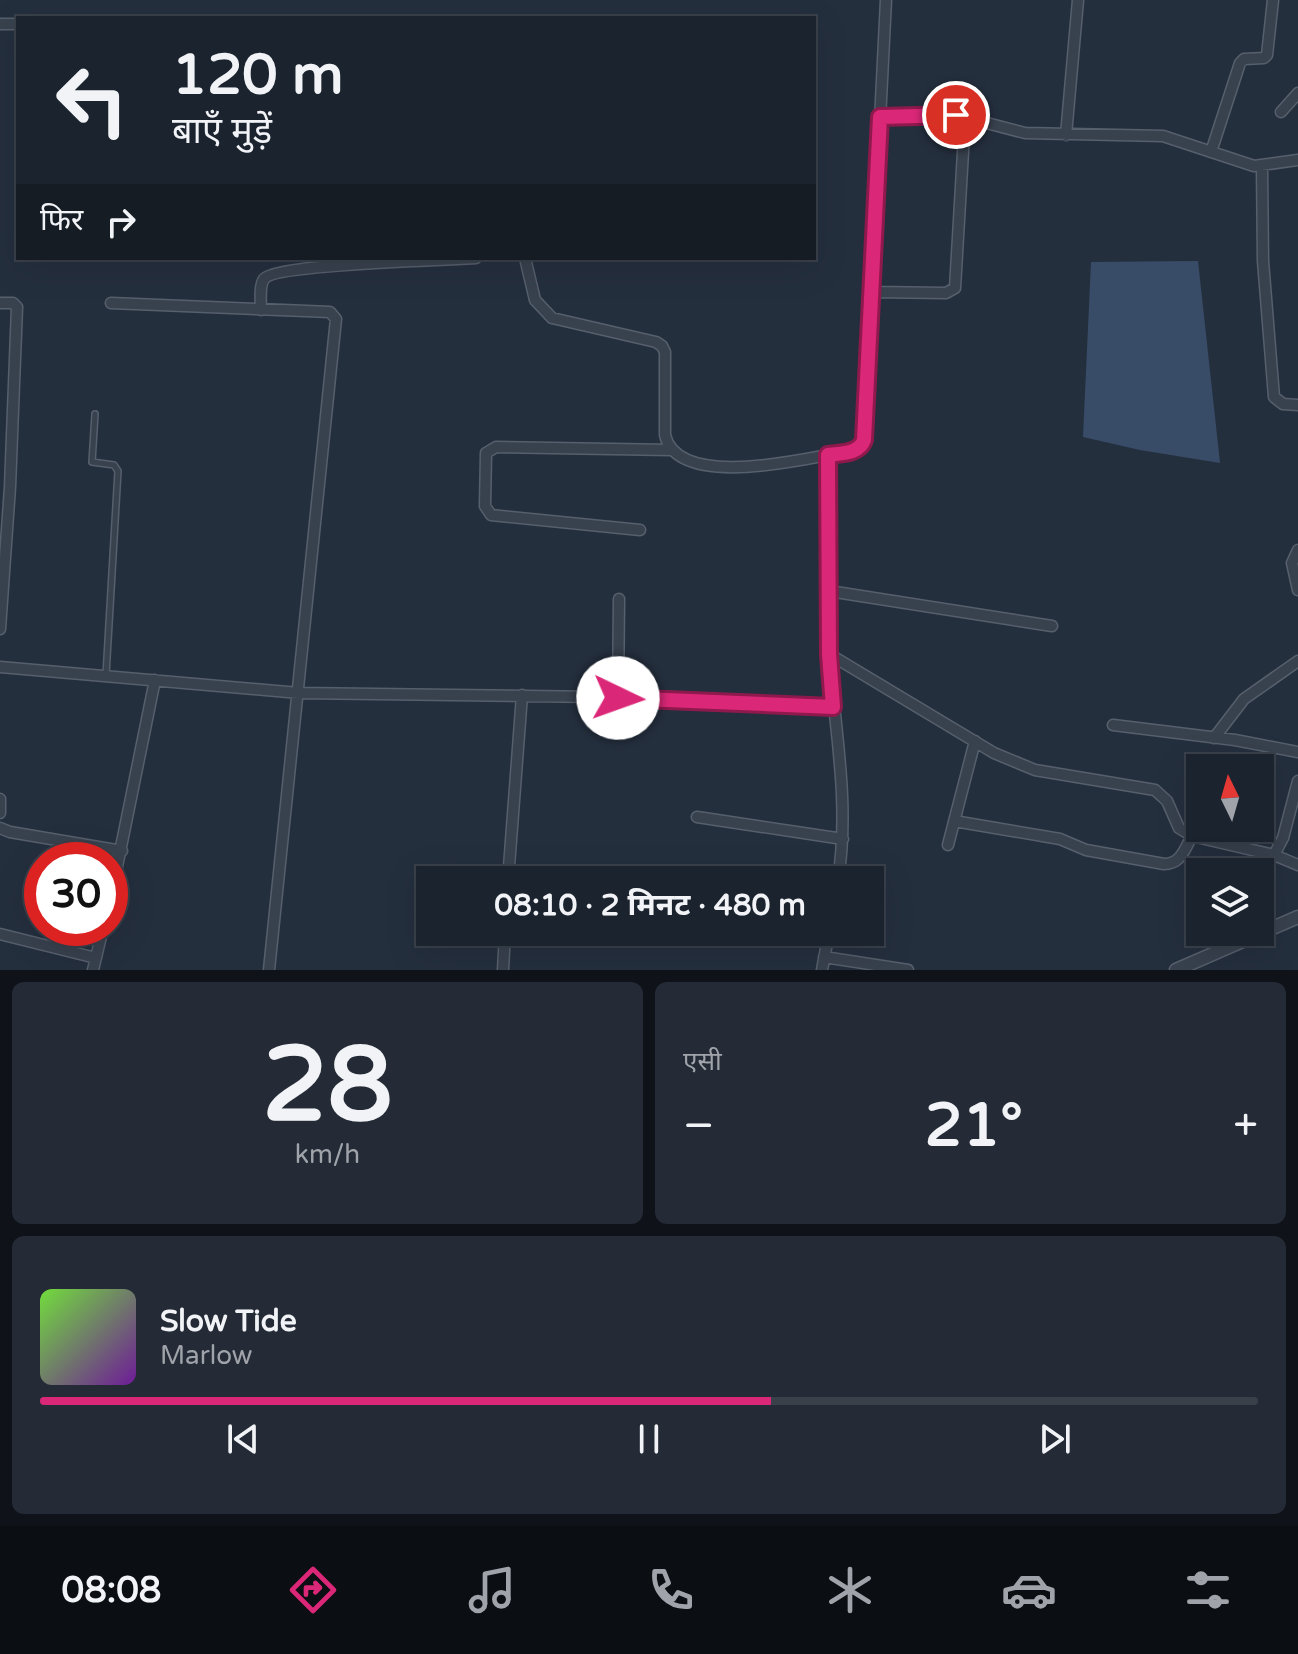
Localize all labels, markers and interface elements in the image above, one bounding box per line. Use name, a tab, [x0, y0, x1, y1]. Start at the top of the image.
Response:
text: 120 m	[172, 42, 343, 109]
icon: left	[40, 48, 144, 152]
pin	[922, 81, 990, 149]
icon: arrive	[934, 93, 978, 137]
text: बाएँ मुड़ें	[172, 110, 272, 153]
icon: right	[99, 200, 143, 244]
text: फिर	[40, 202, 83, 239]
position arrow	[576, 656, 660, 740]
north arrow	[1186, 754, 1274, 842]
map controls	[1186, 754, 1274, 946]
speed limit sign: 30	[24, 842, 128, 946]
button: layers	[1186, 858, 1274, 946]
text: 08:10 · 2 मिनट · 480 m	[494, 887, 806, 924]
text: 28	[262, 1024, 393, 1149]
text: एसी	[683, 1046, 722, 1077]
text: 21°	[925, 1090, 1023, 1162]
text: −	[683, 1100, 714, 1153]
text: +	[1233, 1100, 1258, 1153]
text: km/h	[295, 1139, 360, 1170]
text: Slow Tide	[160, 1303, 297, 1340]
text: Marlow	[160, 1340, 252, 1371]
icon: previous	[221, 1417, 265, 1461]
icon: pause	[627, 1417, 671, 1461]
icon: next	[1033, 1417, 1077, 1461]
icon: directions	[285, 1562, 341, 1618]
icon: music	[464, 1562, 520, 1618]
icon: phone	[643, 1562, 699, 1618]
icon: climate	[822, 1562, 878, 1618]
icon: car	[1001, 1562, 1057, 1618]
icon: filters	[1180, 1562, 1236, 1618]
text: 08:08	[62, 1569, 161, 1612]

